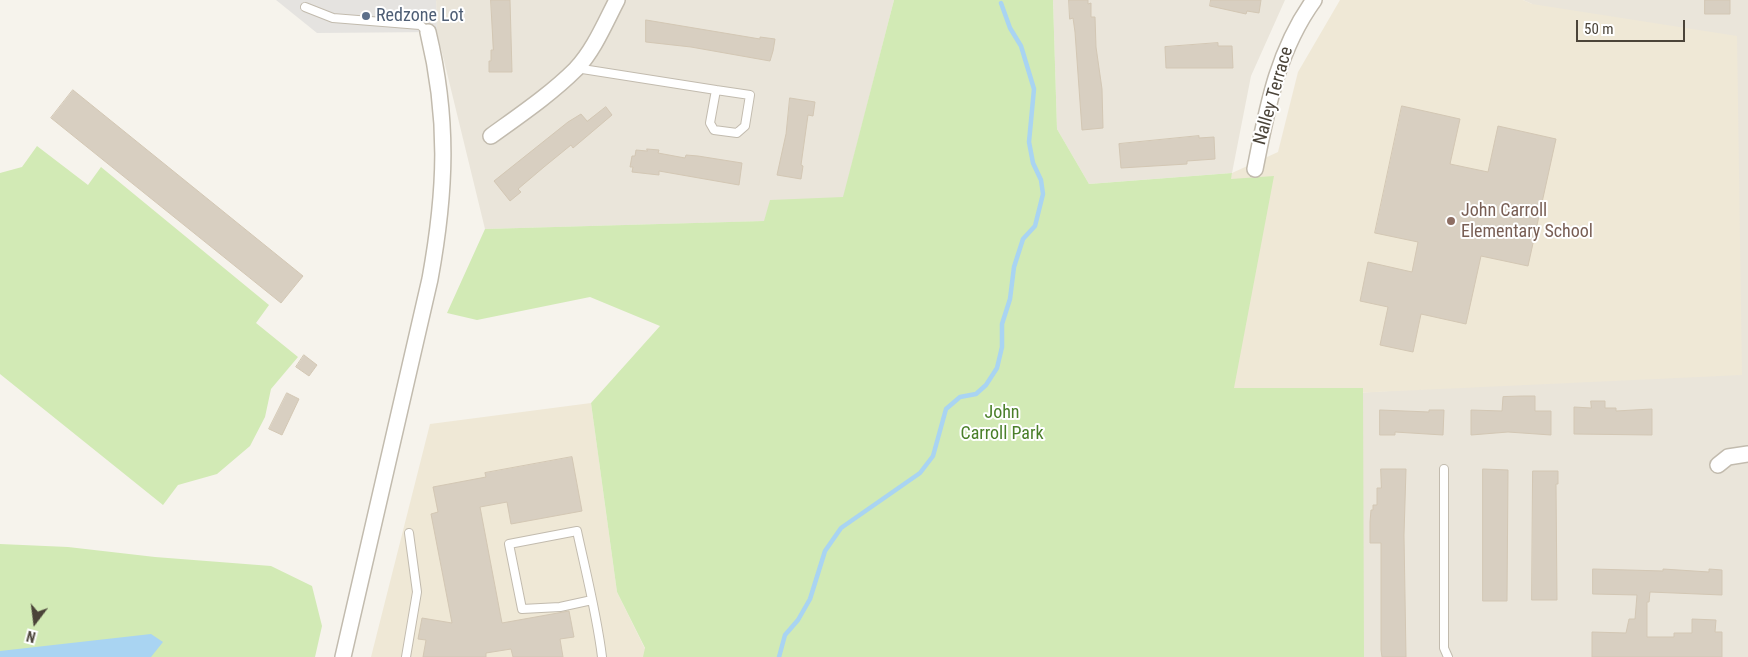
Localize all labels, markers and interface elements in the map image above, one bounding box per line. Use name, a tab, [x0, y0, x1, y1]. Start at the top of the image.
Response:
place label: Redzone Lot	[376, 5, 464, 27]
marker: Redzone Lot	[360, 10, 372, 22]
scale bar	[1578, 10, 1687, 42]
text: 50 m	[1584, 20, 1614, 38]
street label: Nalley Terrace	[1250, 45, 1298, 147]
place label: John Carroll Elementary School	[1461, 200, 1593, 242]
marker: John Carroll Elementary School	[1445, 215, 1457, 227]
park label: John Carroll Park	[960, 402, 1044, 444]
north arrow	[10, 597, 60, 647]
text: N	[25, 628, 37, 645]

